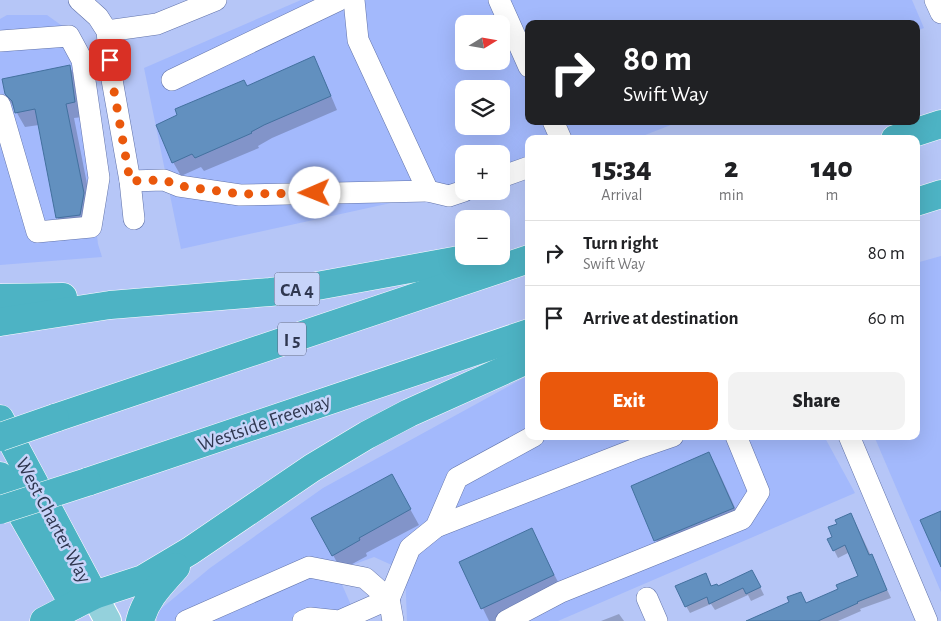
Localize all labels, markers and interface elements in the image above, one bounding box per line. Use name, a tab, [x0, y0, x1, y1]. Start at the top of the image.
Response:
north arrow	[455, 15, 510, 70]
map controls	[455, 15, 510, 265]
pin	[89, 39, 131, 81]
icon: right	[540, 40, 605, 105]
text: 80 m	[623, 42, 692, 77]
icon: arrive	[96, 46, 124, 74]
button: layers	[455, 80, 510, 135]
text: Swift Way	[623, 83, 708, 105]
button: +	[455, 145, 510, 200]
text: 15:34	[592, 153, 652, 183]
text: 2	[724, 153, 738, 183]
text: 140	[811, 153, 853, 183]
position arrow	[288, 166, 340, 218]
text: Arrival	[601, 187, 642, 203]
text: min	[719, 187, 744, 203]
text: m	[825, 187, 838, 203]
button: −	[455, 210, 510, 265]
text: Turn right	[583, 234, 658, 253]
icon: right	[540, 239, 568, 267]
text: 80 m	[868, 244, 905, 263]
text: Swift Way	[583, 256, 645, 272]
road number: CA 4	[274, 272, 320, 306]
icon: arrive	[540, 304, 568, 332]
text: Arrive at destination	[583, 309, 739, 328]
text: 60 m	[868, 309, 905, 328]
road number: I 5	[278, 322, 306, 356]
button: Exit	[540, 372, 718, 430]
button: Share	[728, 372, 905, 430]
street label: Westside Freeway	[196, 391, 334, 455]
street label: West Charter Way	[12, 454, 95, 587]

